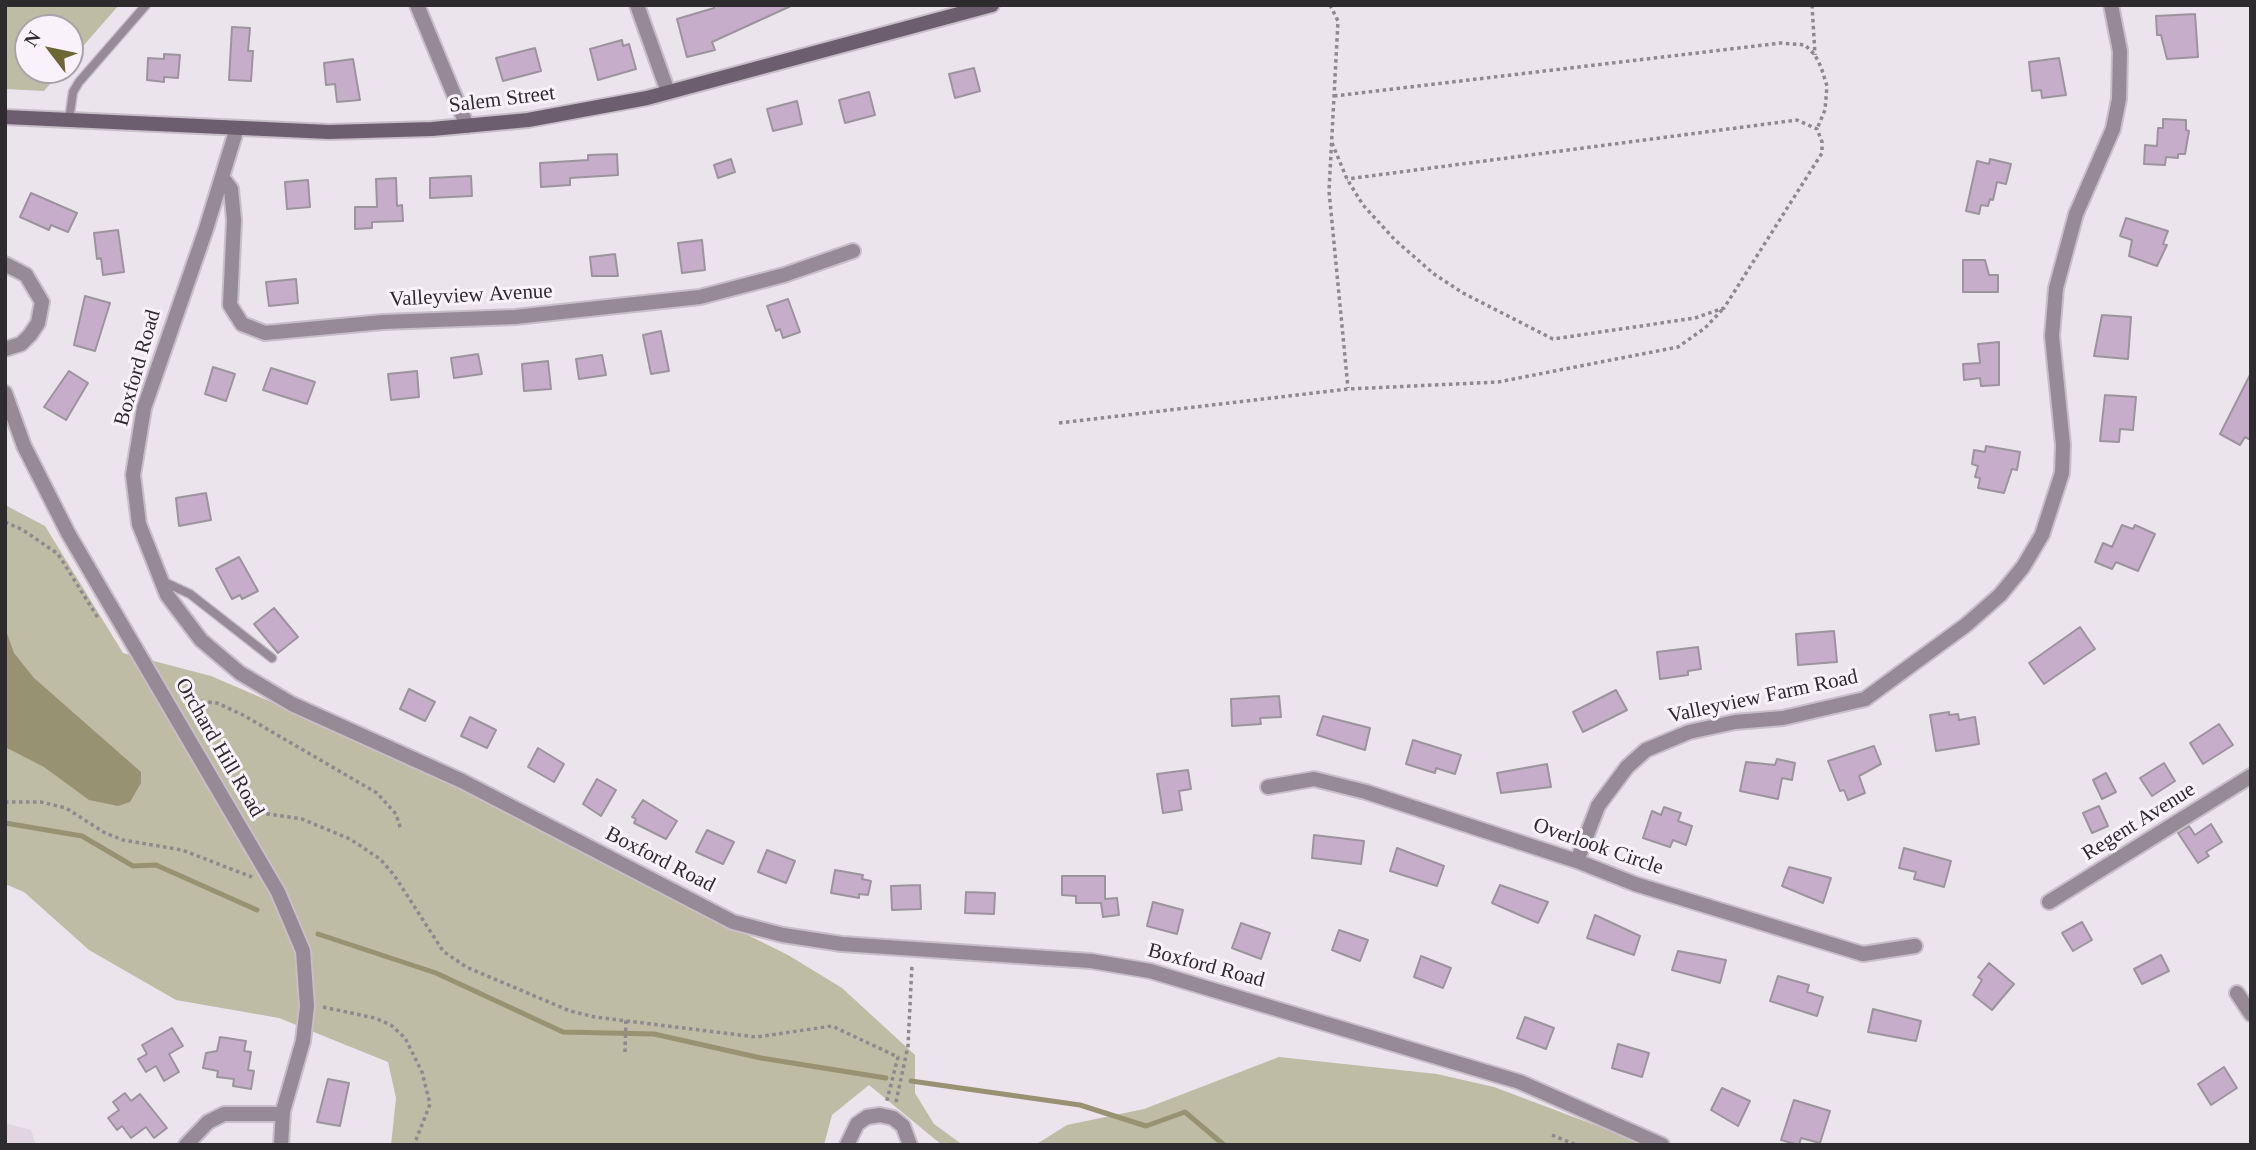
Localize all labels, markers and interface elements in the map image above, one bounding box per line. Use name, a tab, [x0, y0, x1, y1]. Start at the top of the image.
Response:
north arrow	[14, 14, 84, 84]
text: N	[20, 27, 45, 50]
street label: Salem Street	[448, 81, 556, 119]
street label: Valleyview Avenue	[389, 279, 553, 313]
street label: Boxford Road	[109, 307, 167, 429]
street label: Valleyview Farm Road	[1666, 665, 1860, 729]
street label: Orchard Hill Road	[169, 674, 269, 822]
street label: Regent Avenue	[2078, 777, 2200, 867]
street label: Overlook Circle	[1530, 813, 1666, 881]
street label: Boxford Road	[601, 822, 719, 898]
street label: Boxford Road	[1145, 938, 1267, 994]

